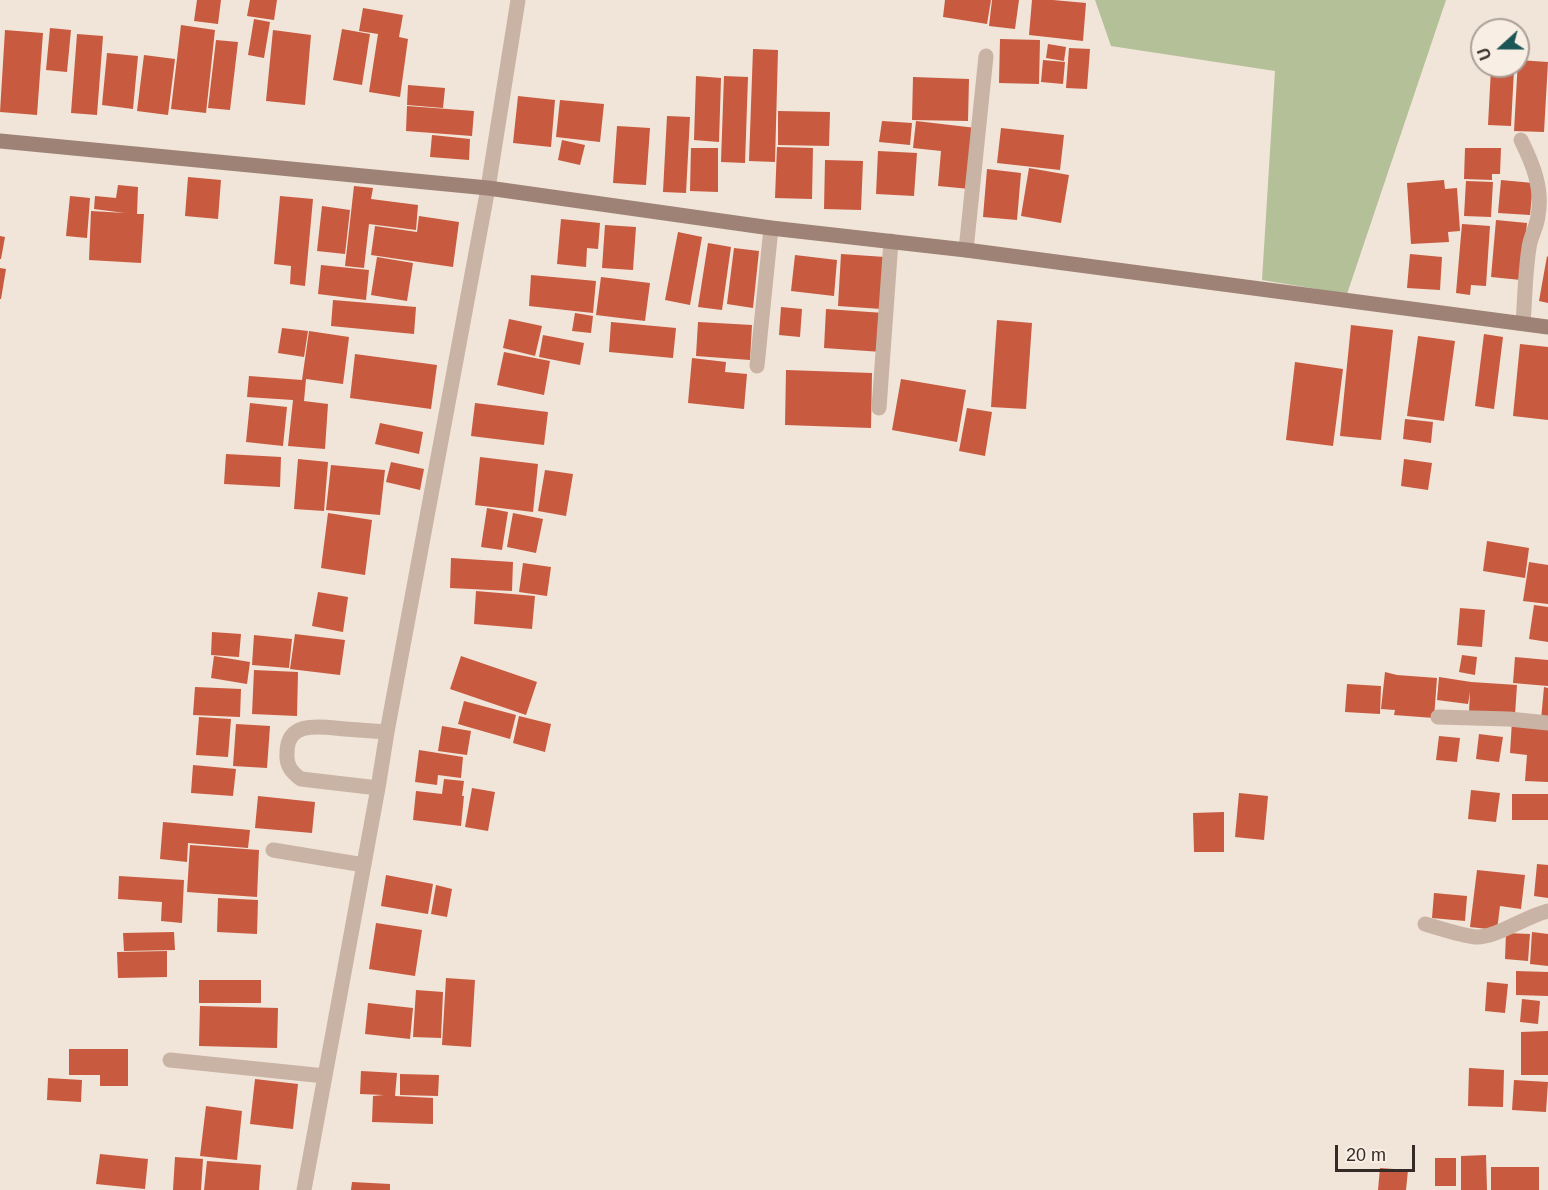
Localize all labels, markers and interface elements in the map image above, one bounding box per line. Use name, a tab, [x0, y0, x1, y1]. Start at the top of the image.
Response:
north arrow	[1470, 18, 1530, 78]
text: U	[1475, 45, 1495, 62]
scale bar	[1338, 1133, 1418, 1171]
text: 20 m	[1346, 1145, 1386, 1165]

